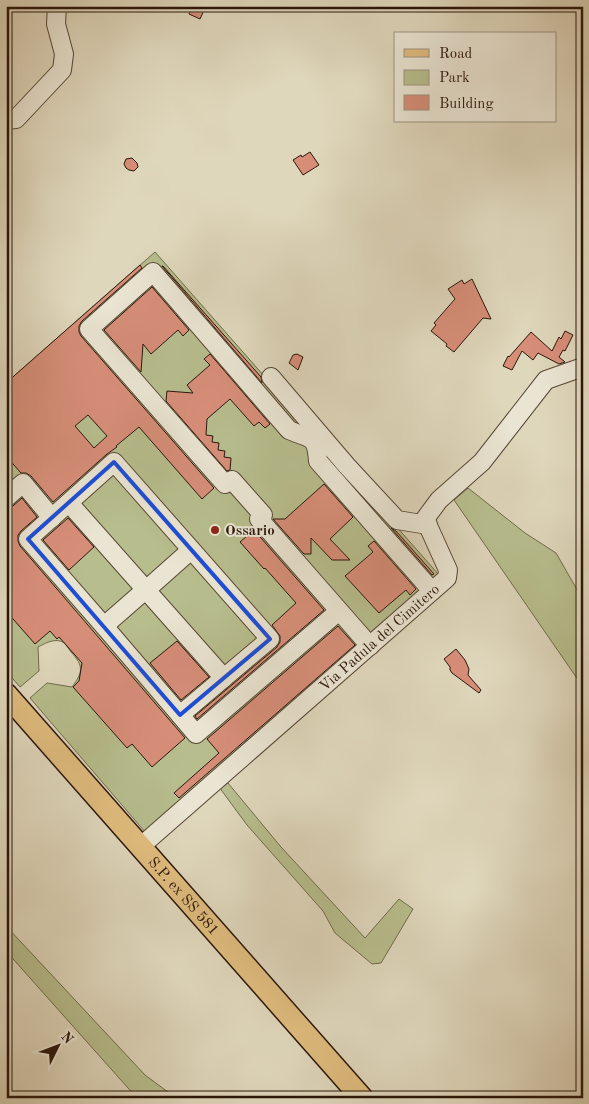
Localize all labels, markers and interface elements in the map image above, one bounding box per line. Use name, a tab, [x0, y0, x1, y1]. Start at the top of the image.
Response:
legend	[394, 32, 556, 122]
text: Road	[439, 47, 473, 62]
text: Park	[439, 71, 470, 86]
text: Building	[439, 97, 494, 112]
marker: Ossario	[209, 524, 221, 536]
place label: Ossario	[225, 524, 275, 539]
street label: Via Padula del Cimitero	[317, 582, 443, 695]
street label: S.P. ex SS 581	[145, 855, 221, 939]
north arrow	[32, 1022, 82, 1072]
text: N	[58, 1029, 76, 1047]

